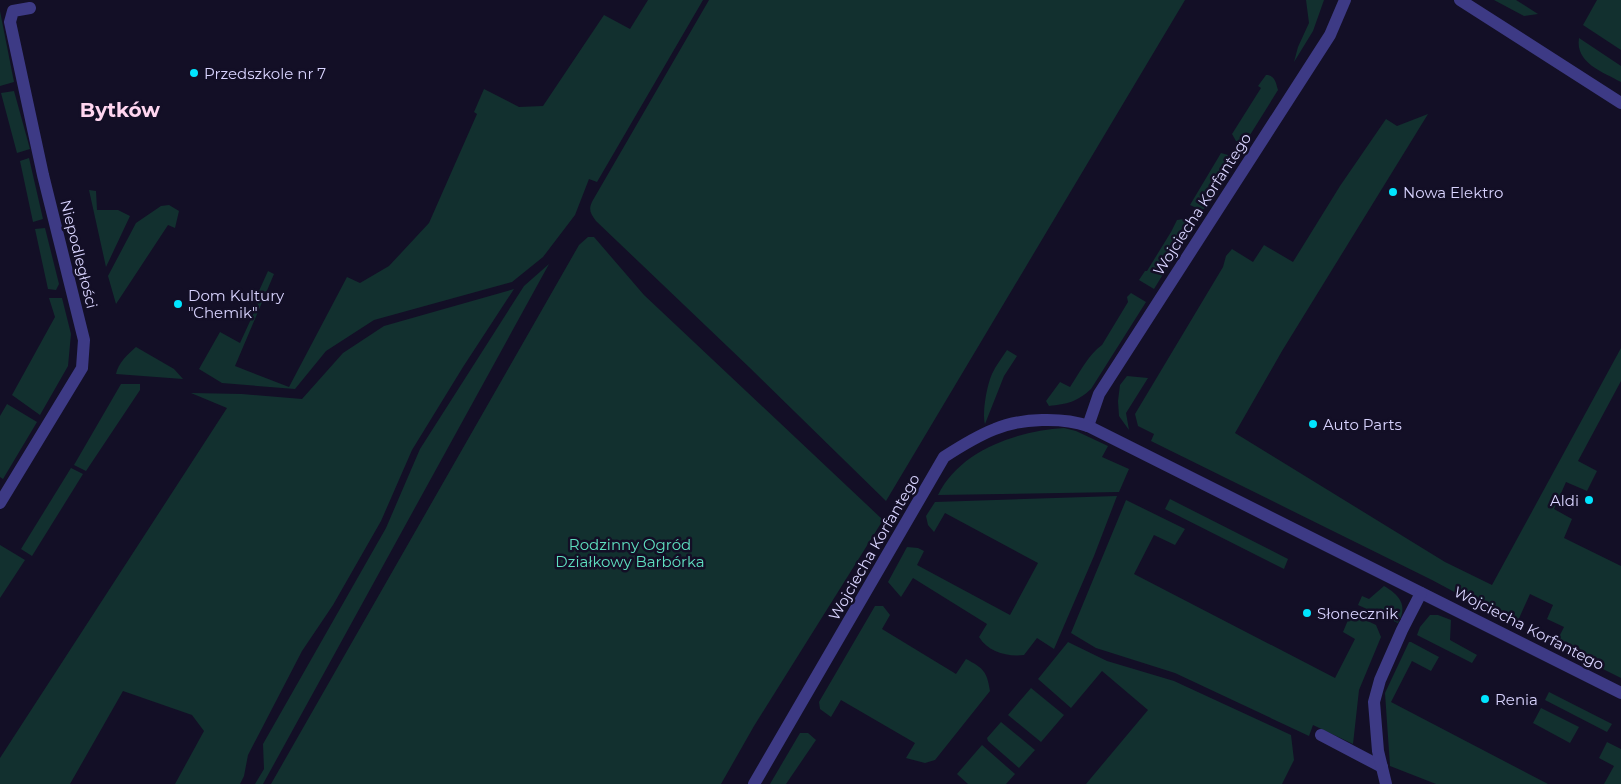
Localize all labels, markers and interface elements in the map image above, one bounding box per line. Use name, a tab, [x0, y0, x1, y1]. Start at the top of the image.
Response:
place label: Przedszkole nr 7	[204, 64, 326, 83]
marker: Przedszkole nr 7	[188, 67, 200, 79]
district label: Bytków	[80, 98, 160, 122]
street label: Wojciecha Korfantego	[1149, 129, 1255, 279]
place label: Nowa Elektro	[1403, 183, 1503, 202]
marker: Nowa Elektro	[1387, 186, 1399, 198]
street label: Niepodległości	[56, 198, 102, 310]
place label: Dom Kultury "Chemik"	[188, 286, 285, 322]
marker: Dom Kultury "Chemik"	[172, 298, 184, 310]
place label: Auto Parts	[1323, 415, 1402, 434]
marker: Auto Parts	[1307, 418, 1319, 430]
street label: Wojciecha Korfantego	[824, 470, 924, 624]
place label: Aldi	[1550, 491, 1579, 510]
marker: Aldi	[1583, 494, 1595, 506]
park label: Rodzinny Ogród Działkowy Barbórka	[555, 535, 705, 571]
street label: Wojciecha Korfantego	[1451, 582, 1607, 674]
place label: Słonecznik	[1317, 604, 1398, 623]
marker: Słonecznik	[1301, 607, 1313, 619]
place label: Renia	[1495, 690, 1538, 709]
marker: Renia	[1479, 693, 1491, 705]

